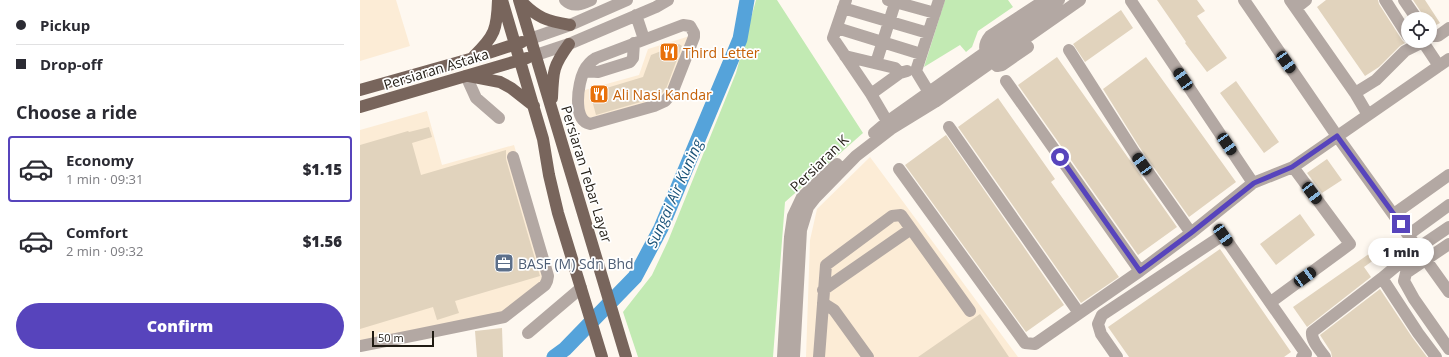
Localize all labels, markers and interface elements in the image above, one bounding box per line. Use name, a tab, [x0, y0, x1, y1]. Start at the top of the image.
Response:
map controls	[1401, 12, 1437, 48]
button: locate	[1401, 12, 1437, 48]
text: Pickup	[40, 15, 90, 35]
restaurant icon: Third Letter	[658, 41, 680, 63]
place label: Third Letter	[683, 43, 760, 62]
street label: Persiaran Astaka	[381, 44, 491, 94]
car	[1274, 49, 1298, 75]
text: Drop-off	[40, 54, 102, 74]
car	[1171, 66, 1195, 92]
restaurant icon: Ali Nasi Kandar	[588, 83, 610, 105]
place label: Ali Nasi Kandar	[613, 85, 712, 104]
text: Choose a ride	[16, 100, 137, 124]
street label: Persiaran Tebar Layar	[557, 103, 617, 245]
street label: Persiaran K	[786, 130, 853, 196]
car	[1215, 131, 1239, 157]
water label: Sungai Air Kuning	[641, 135, 707, 250]
route start	[1051, 148, 1069, 166]
text: Economy	[66, 150, 134, 170]
icon: car	[18, 151, 54, 187]
car	[1130, 151, 1154, 177]
text: $1.15	[303, 159, 342, 179]
text: 1 min · 09:31	[66, 170, 143, 188]
car	[1300, 180, 1324, 206]
route end	[1392, 215, 1410, 233]
text: Comfort	[66, 222, 128, 242]
car	[1211, 222, 1235, 248]
icon: car	[18, 223, 54, 259]
text: $1.56	[303, 231, 342, 251]
callout: 1 min	[1368, 238, 1434, 266]
text: 2 min · 09:32	[66, 242, 143, 260]
text: 1 min	[1383, 243, 1419, 261]
office icon: BASF (M) Sdn Bhd	[493, 252, 515, 274]
place label: BASF (M) Sdn Bhd	[518, 254, 634, 273]
car	[1292, 265, 1318, 289]
button: Confirm	[16, 303, 344, 349]
scale bar	[372, 329, 434, 348]
text: 50 m	[378, 330, 404, 345]

